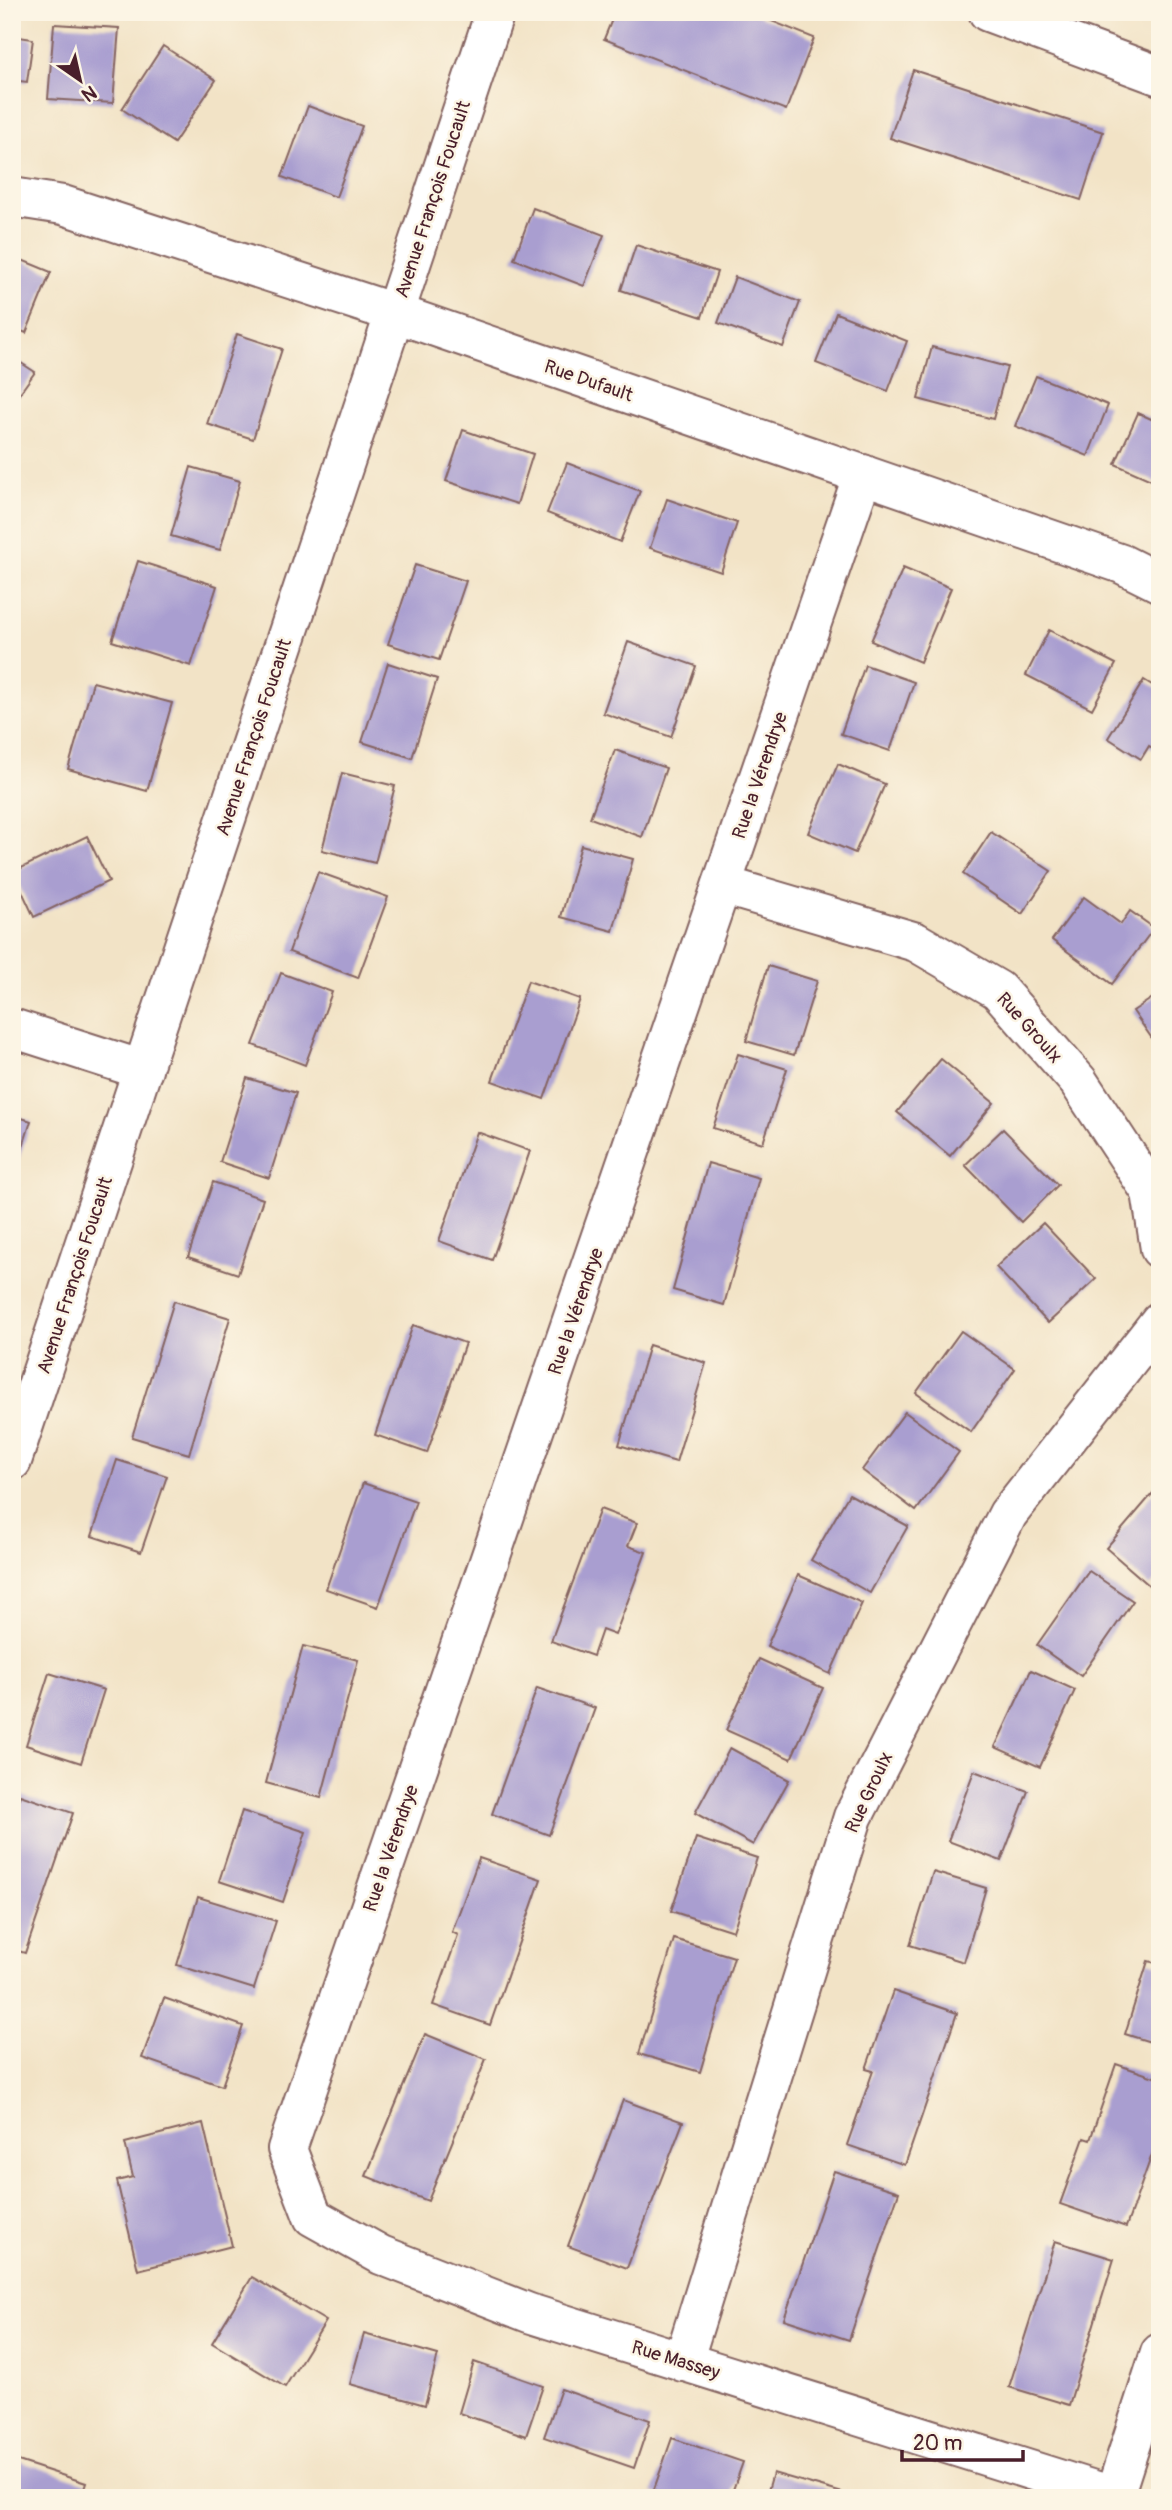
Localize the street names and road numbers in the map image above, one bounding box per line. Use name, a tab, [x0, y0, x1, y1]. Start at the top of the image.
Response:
street label: Avenue François Foucault	[390, 97, 476, 301]
street label: Rue Dufault	[541, 355, 637, 407]
street label: Avenue François Foucault	[211, 635, 297, 839]
street label: Rue la Vérendrye	[727, 708, 793, 842]
street label: Rue Groulx	[991, 987, 1067, 1068]
street label: Avenue François Foucault	[32, 1173, 118, 1377]
street label: Rue la Vérendrye	[543, 1244, 609, 1378]
street label: Rue Groulx	[840, 1748, 898, 1837]
street label: Rue la Vérendrye	[358, 1781, 424, 1915]
street label: Rue Massey	[629, 2335, 723, 2385]

